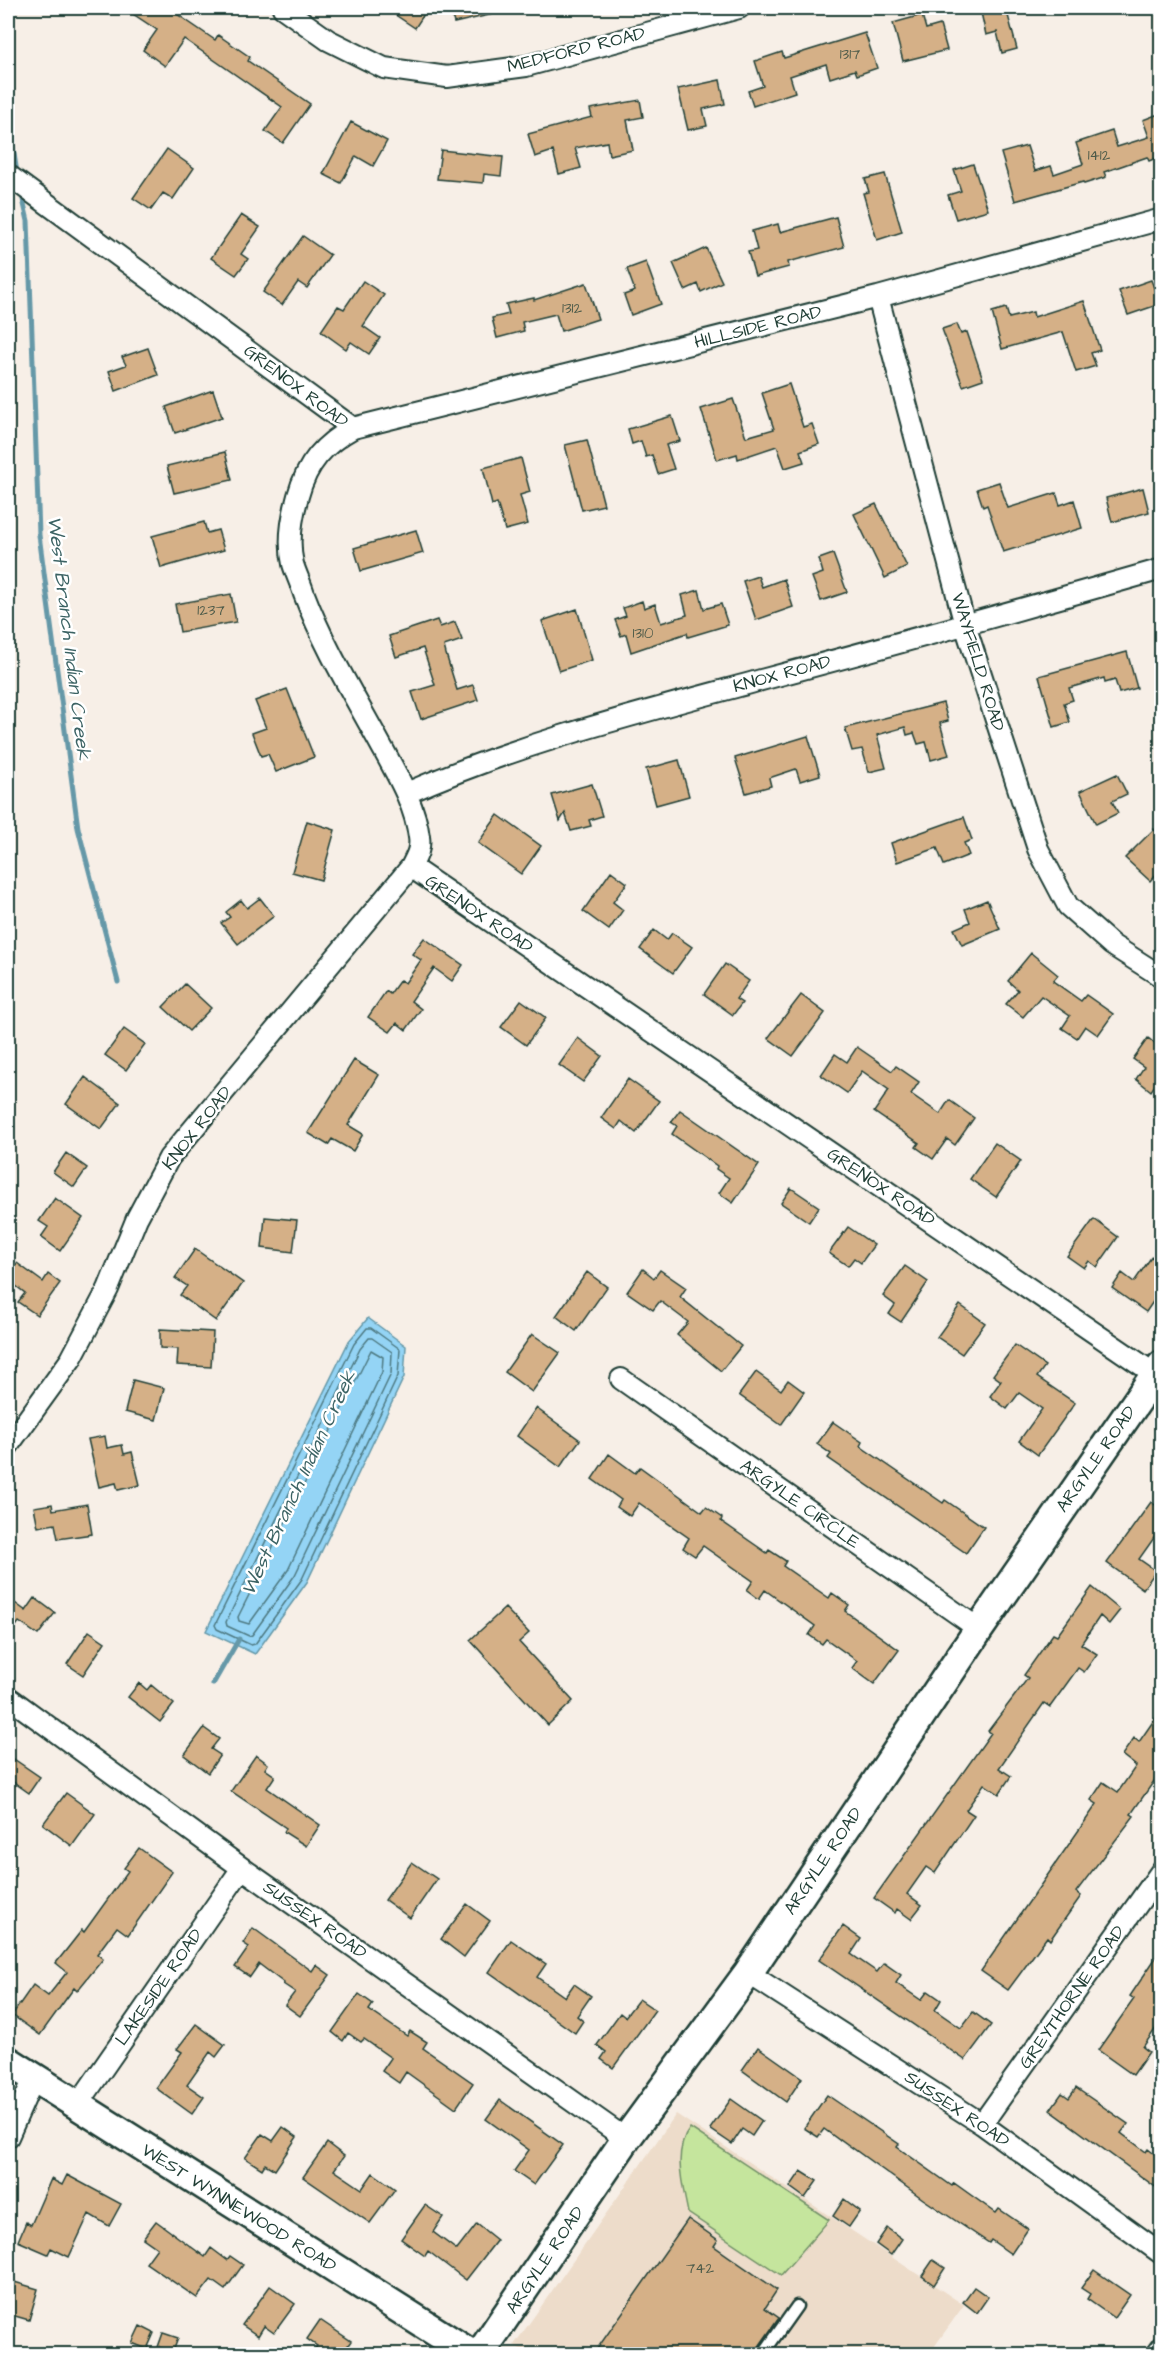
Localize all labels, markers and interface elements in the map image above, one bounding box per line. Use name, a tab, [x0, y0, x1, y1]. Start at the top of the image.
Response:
street label: MEDFORD ROAD	[504, 21, 648, 79]
house number: 1317	[840, 44, 860, 65]
house number: 1412	[1088, 145, 1111, 166]
house number: 1312	[562, 298, 582, 319]
street label: HILLSIDE ROAD	[692, 299, 825, 355]
street label: GRENOX ROAD	[238, 338, 354, 434]
water label: West Branch Indian Creek	[40, 515, 98, 762]
street label: WAYFIELD ROAD	[945, 590, 1011, 735]
house number: 1237	[197, 600, 225, 621]
house number: 1310	[633, 623, 654, 644]
street label: KNOX ROAD	[730, 649, 834, 699]
street label: GRENOX ROAD	[420, 869, 538, 960]
street label: KNOX ROAD	[156, 1081, 238, 1175]
street label: GRENOX ROAD	[822, 1142, 940, 1233]
water label: West Branch Indian Creek	[234, 1365, 364, 1600]
street label: ARGYLE ROAD	[1050, 1400, 1142, 1517]
street label: ARGYLE CIRCLE	[735, 1453, 865, 1555]
street label: ARGYLE ROAD	[778, 1802, 868, 1920]
street label: SUSSEX ROAD	[258, 1875, 372, 1965]
street label: GREYTHORNE ROAD	[1013, 1920, 1131, 2074]
street label: LAKESIDE ROAD	[109, 1923, 209, 2050]
street label: SUSSEX ROAD	[900, 2065, 1015, 2154]
street label: WEST WYNNEWOOD ROAD	[137, 2138, 341, 2278]
street label: ARGYLE ROAD	[500, 2201, 590, 2319]
house number: 742	[686, 2258, 714, 2279]

